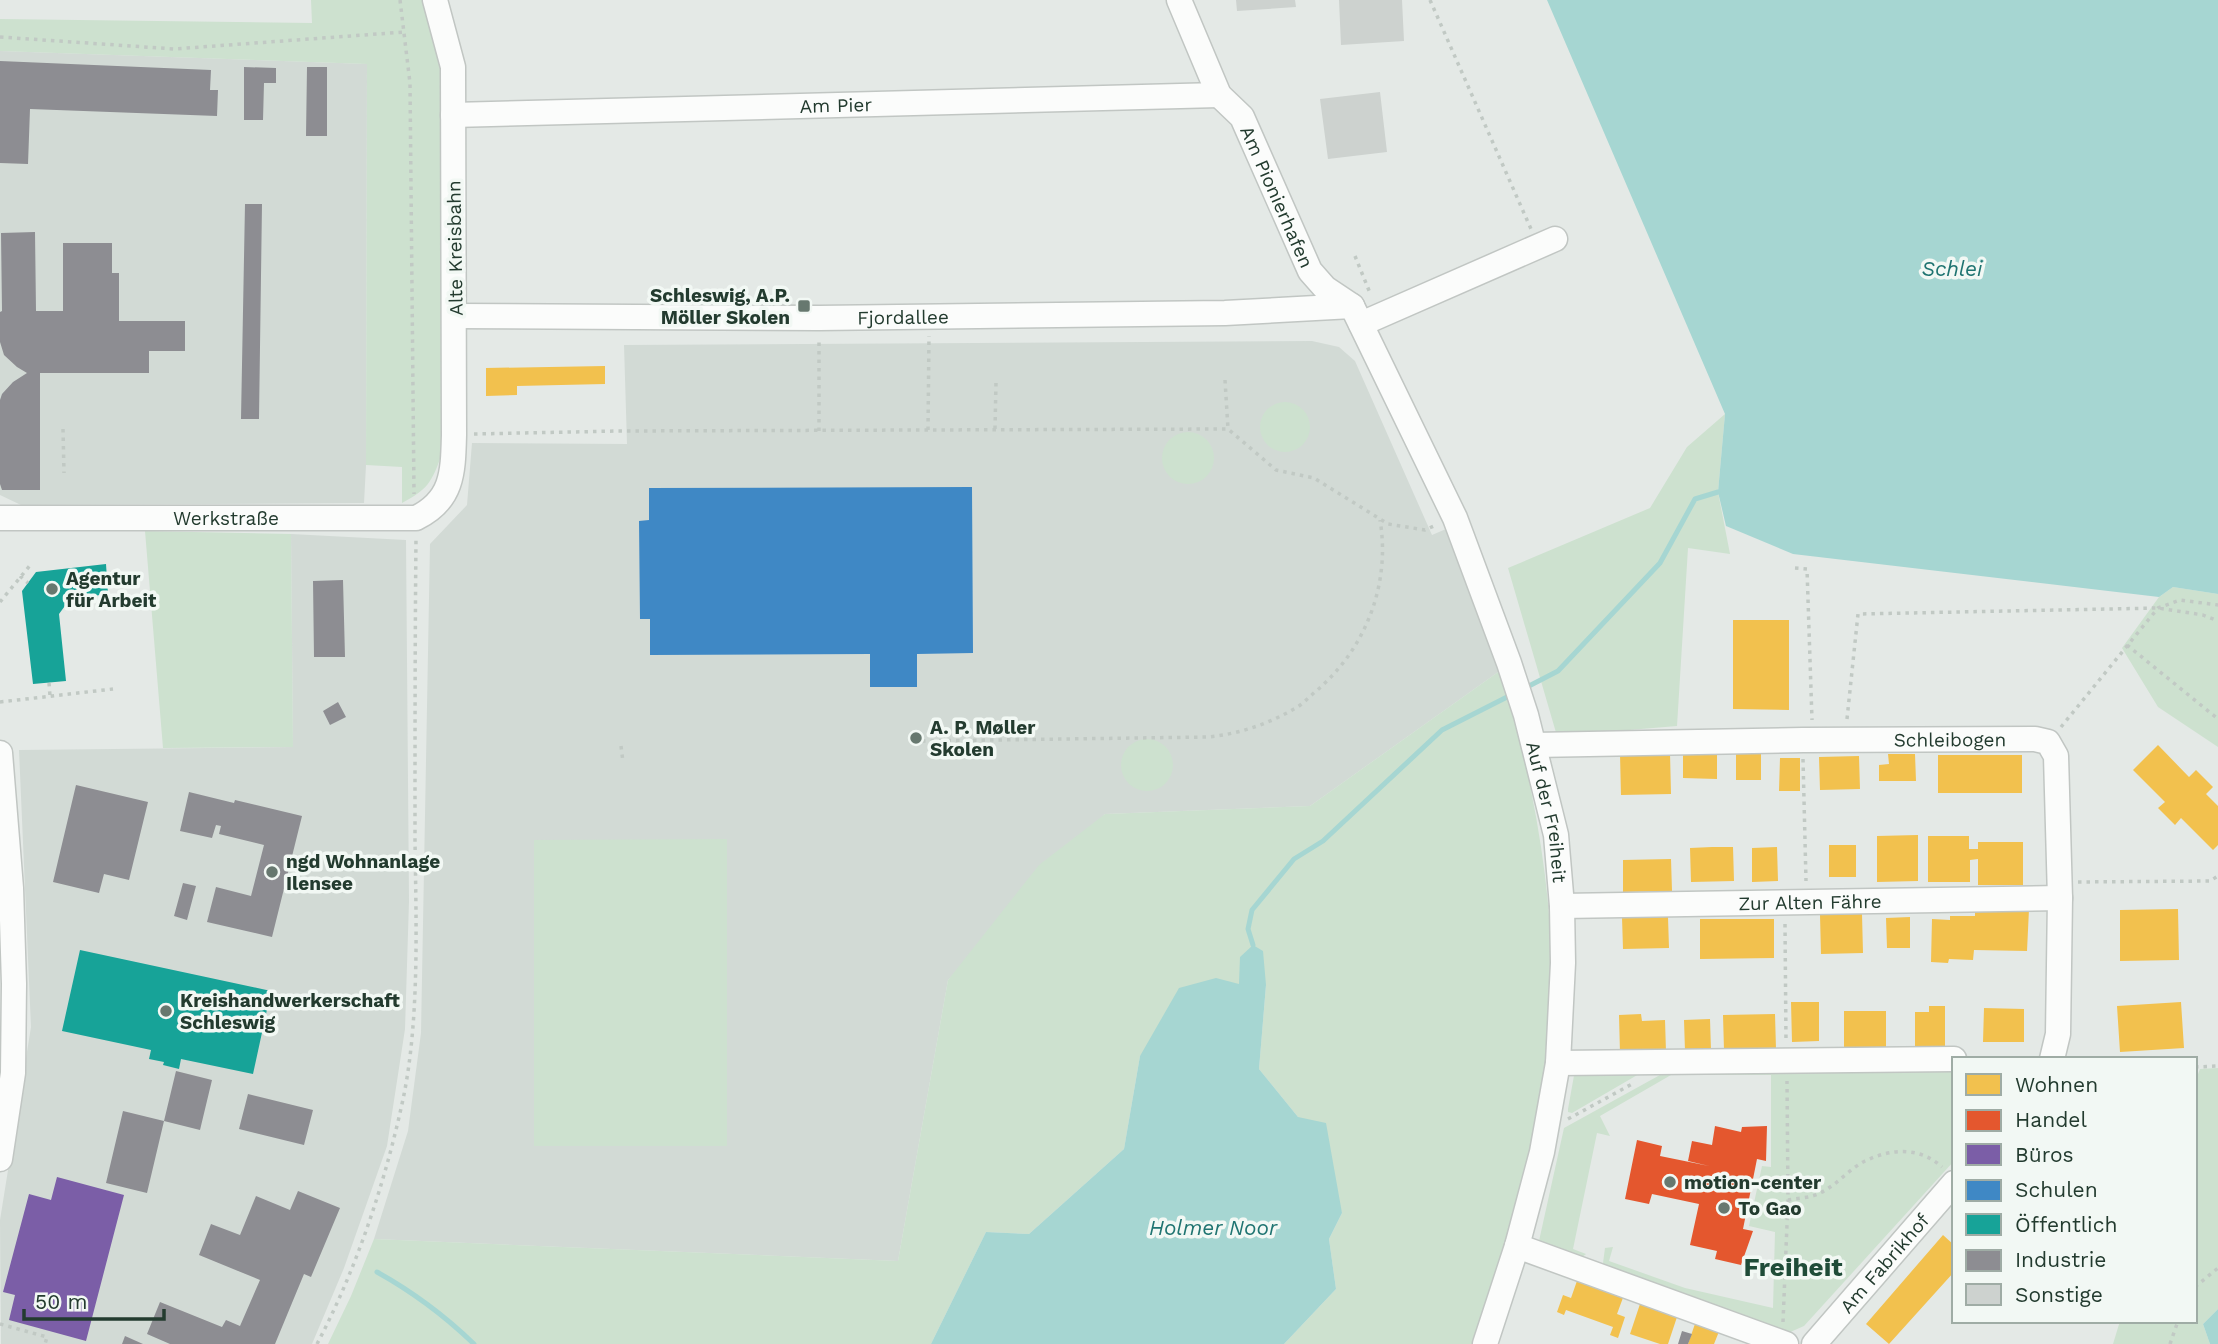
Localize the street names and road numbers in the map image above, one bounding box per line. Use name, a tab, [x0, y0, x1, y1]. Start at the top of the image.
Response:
street label: Am Pier	[799, 93, 873, 117]
street label: Am Pionierhafen	[1236, 122, 1319, 271]
street label: Alte Kreisbahn	[442, 180, 468, 316]
street label: Fjordallee	[857, 305, 949, 329]
street label: Werkstraße	[173, 507, 279, 530]
street label: Schleibogen	[1894, 728, 2006, 751]
street label: Auf der Freiheit	[1522, 739, 1571, 884]
street label: Zur Alten Fähre	[1738, 889, 1882, 915]
street label: Am Fabrikhof	[1835, 1208, 1934, 1318]

